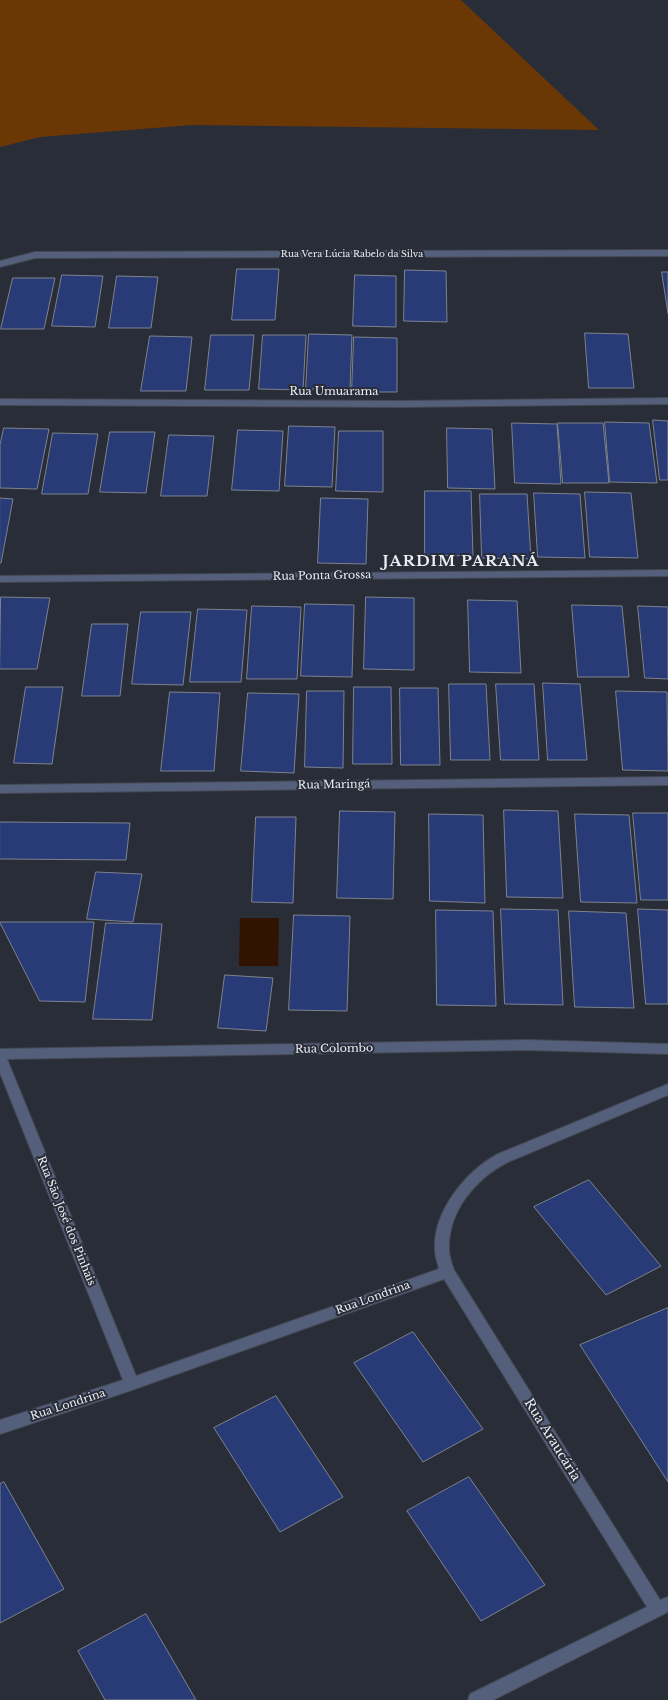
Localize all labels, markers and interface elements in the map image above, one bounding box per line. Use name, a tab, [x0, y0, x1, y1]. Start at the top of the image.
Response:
street label: Rua Vera Lúcia Rabelo da Silva	[281, 249, 423, 259]
street label: Rua Umuarama	[290, 385, 378, 399]
district label: JARDIM PARANÁ	[383, 553, 539, 571]
street label: Rua Ponta Grossa	[273, 569, 371, 583]
street label: Rua Maringá	[298, 778, 370, 792]
street label: Rua Colombo	[295, 1042, 373, 1056]
street label: Rua São José dos Pinhais	[34, 1154, 98, 1288]
street label: Rua Londrina	[334, 1278, 412, 1318]
street label: Rua Londrina	[29, 1387, 107, 1423]
street label: Rua Araucária	[520, 1396, 584, 1484]

